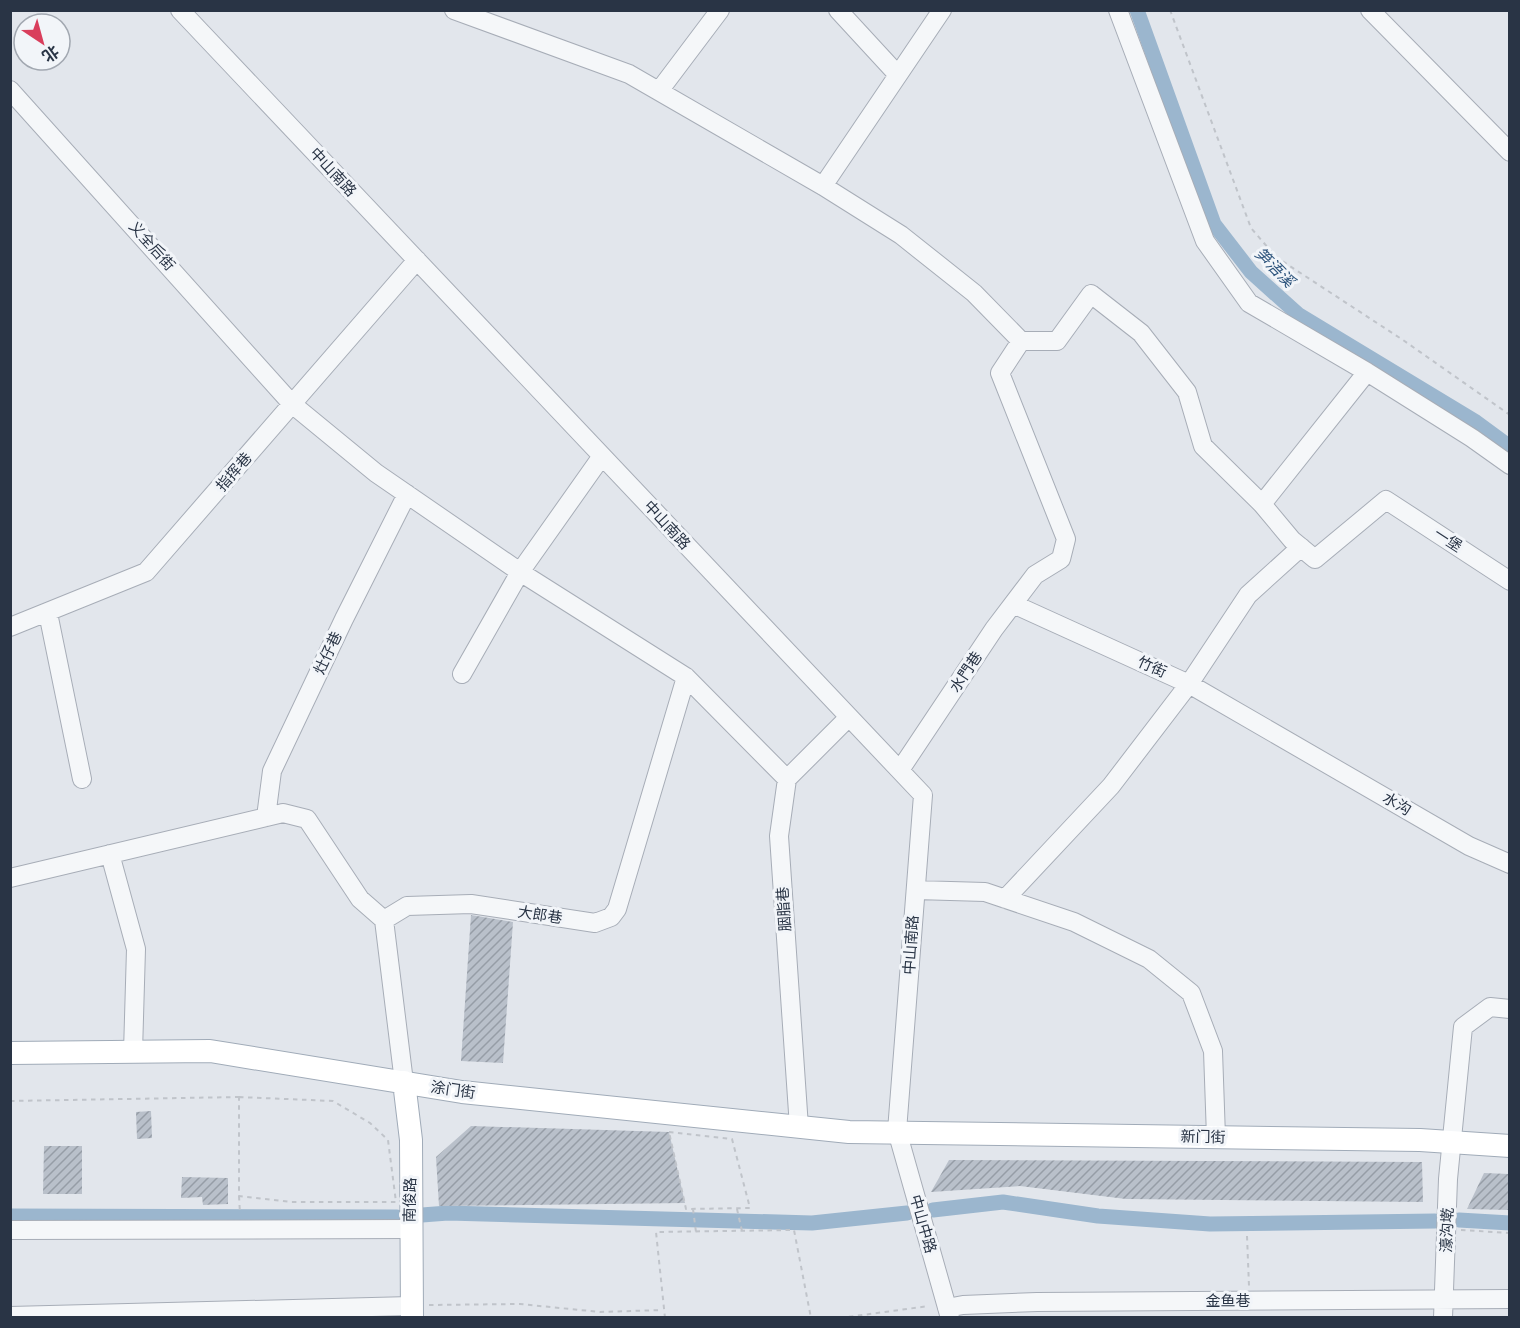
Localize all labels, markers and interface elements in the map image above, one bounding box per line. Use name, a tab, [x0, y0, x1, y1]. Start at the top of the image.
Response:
north arrow	[12, 12, 72, 72]
text: 北	[38, 41, 63, 66]
street label: 中山南路	[306, 144, 360, 200]
street label: 义全后街	[125, 218, 179, 274]
water label: 笋浯溪	[1251, 244, 1300, 292]
street label: 指挥巷	[212, 449, 256, 495]
street label: 中山南路	[640, 497, 694, 553]
street label: 一堡	[1431, 524, 1465, 556]
street label: 灶仔巷	[310, 629, 346, 677]
street label: 水門巷	[946, 648, 986, 696]
street label: 竹街	[1135, 653, 1169, 681]
street label: 水沟	[1380, 789, 1414, 819]
street label: 胭脂巷	[773, 886, 795, 932]
street label: 大郎巷	[516, 903, 564, 927]
street label: 中山南路	[900, 914, 922, 976]
street label: 涂门街	[429, 1078, 477, 1102]
street label: 新门街	[1180, 1128, 1226, 1146]
street label: 南俊路	[401, 1177, 419, 1223]
street label: 中山中路	[906, 1193, 940, 1255]
street label: 濠沟墘	[1437, 1207, 1457, 1253]
street label: 金鱼巷	[1205, 1292, 1251, 1310]

